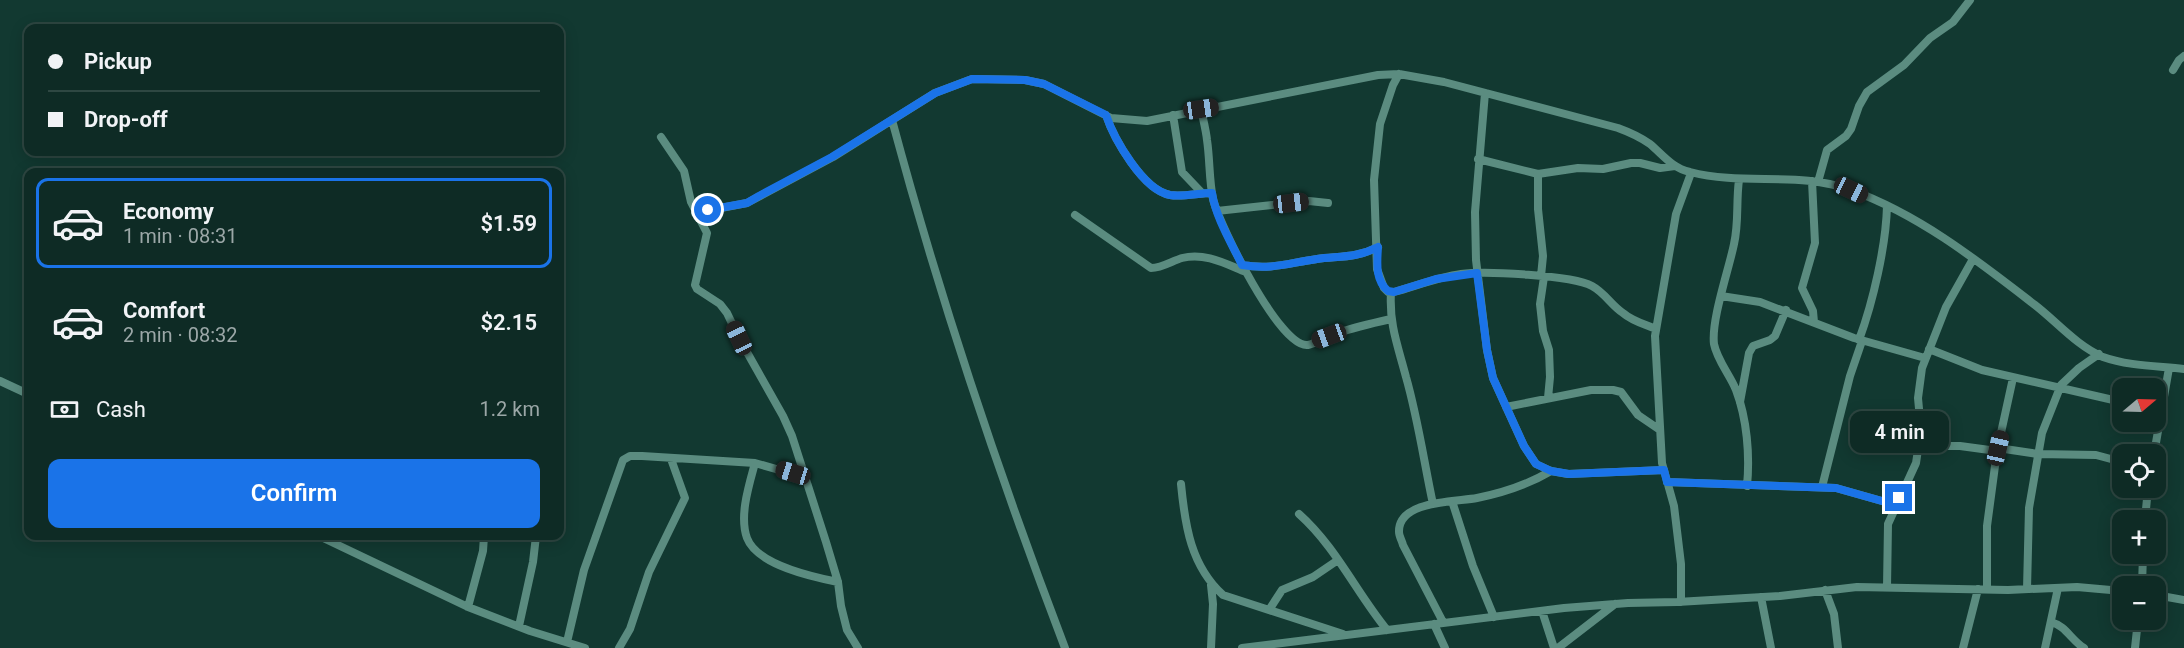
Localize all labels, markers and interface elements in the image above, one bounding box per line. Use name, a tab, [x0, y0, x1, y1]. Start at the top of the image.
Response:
text: Pickup	[84, 49, 152, 74]
car	[1182, 98, 1220, 120]
text: Drop-off	[84, 107, 168, 132]
car	[1831, 174, 1871, 206]
car	[1272, 192, 1310, 214]
icon: car	[51, 196, 105, 250]
route start	[694, 196, 721, 223]
text: Economy	[123, 199, 214, 224]
text: $1.59	[480, 211, 537, 236]
text: 1 min · 08:31	[123, 224, 238, 248]
icon: car	[51, 295, 105, 349]
text: Comfort	[123, 298, 205, 323]
text: $2.15	[480, 310, 537, 335]
car	[723, 318, 755, 358]
car	[1309, 321, 1349, 351]
text: 2 min · 08:32	[123, 323, 238, 347]
north arrow	[2112, 378, 2166, 432]
map controls	[2112, 378, 2166, 630]
icon: cash	[48, 393, 81, 426]
text: Cash	[96, 397, 146, 422]
text: 1.2 km	[480, 397, 540, 421]
callout: 4 min	[1850, 411, 1948, 453]
text: 4 min	[1874, 420, 1925, 444]
car	[1985, 428, 2011, 468]
button: locate	[2112, 444, 2166, 498]
button: Confirm	[48, 459, 540, 528]
car	[773, 459, 813, 487]
route end	[1885, 484, 1912, 511]
button: +	[2112, 510, 2166, 564]
button: −	[2112, 576, 2166, 630]

